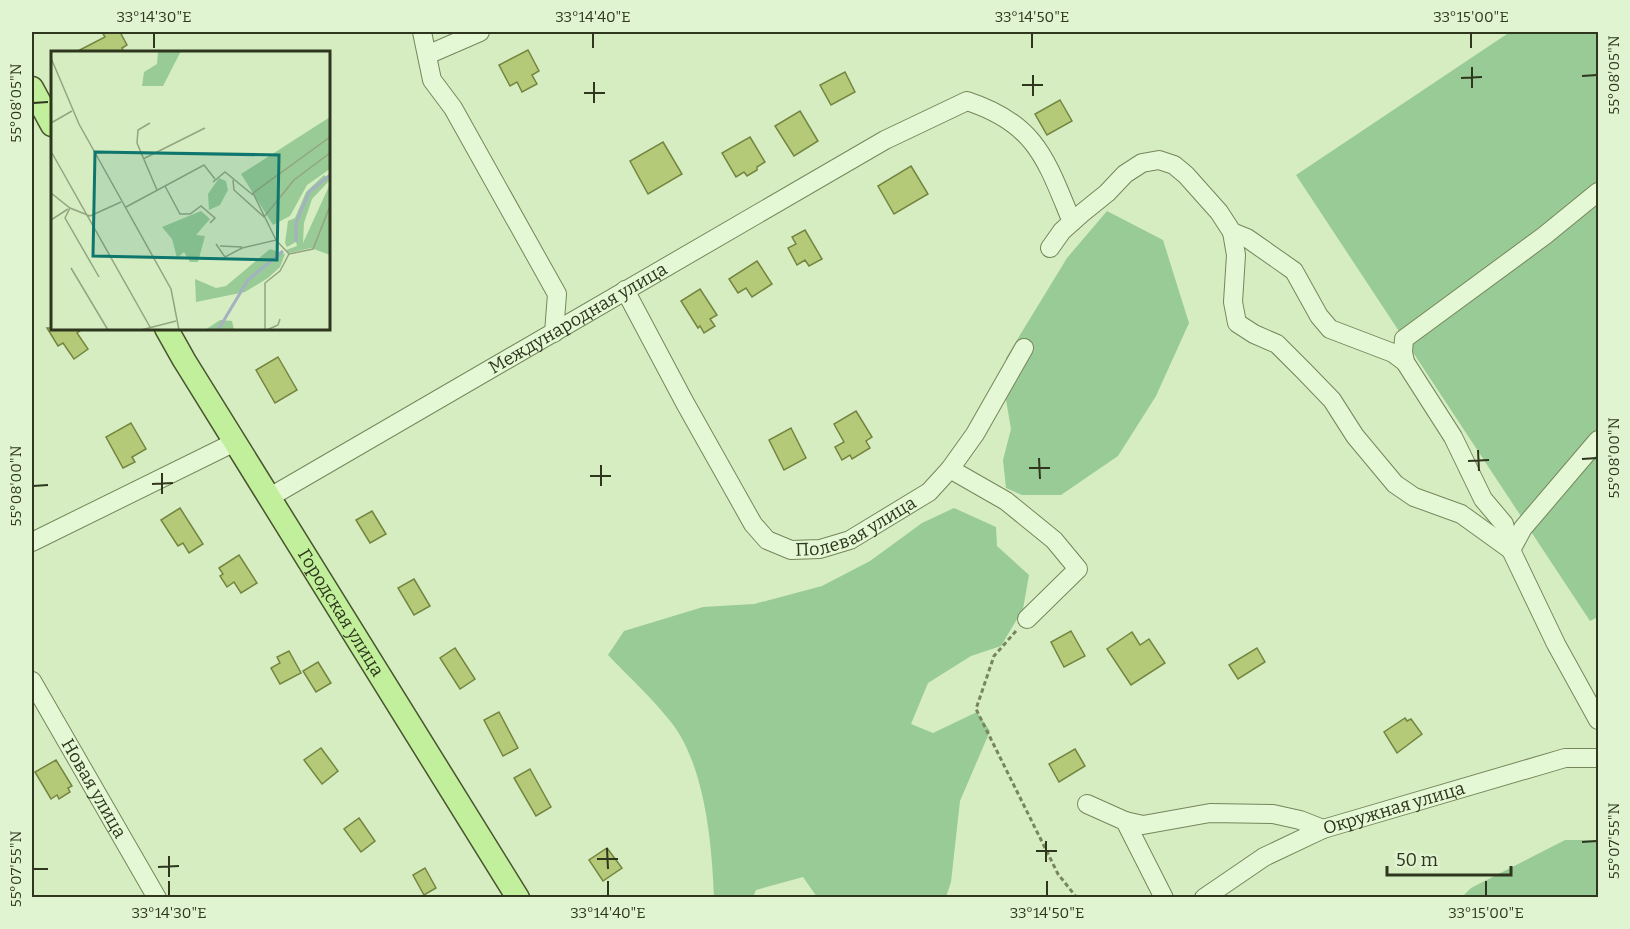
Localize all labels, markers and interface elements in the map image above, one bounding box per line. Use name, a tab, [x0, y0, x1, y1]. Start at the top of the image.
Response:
text: 33°14'30"E	[116, 8, 192, 26]
text: 33°14'40"E	[555, 8, 631, 26]
text: 33°14'50"E	[995, 8, 1069, 26]
text: 33°15'00"E	[1433, 8, 1509, 26]
text: 55°08'05"N	[1605, 35, 1623, 115]
inset map	[51, 51, 330, 330]
text: 55°08'05"N	[7, 63, 25, 143]
street label: Международная улица	[485, 258, 671, 379]
text: 55°08'00"N	[1605, 417, 1623, 499]
text: 55°08'00"N	[7, 445, 25, 527]
street label: Полевая улица	[795, 491, 920, 561]
street label: Городская улица	[293, 545, 389, 681]
street label: Новая улица	[57, 735, 131, 842]
street label: Окружная улица	[1321, 777, 1468, 839]
text: 55°07'55"N	[1605, 803, 1623, 879]
text: 55°07'55"N	[7, 831, 25, 907]
scale bar	[1387, 839, 1512, 877]
text: 50 m	[1396, 849, 1438, 871]
text: 33°14'30"E	[131, 904, 207, 922]
text: 33°14'40"E	[570, 904, 646, 922]
text: 33°14'50"E	[1010, 904, 1084, 922]
text: 33°15'00"E	[1448, 904, 1524, 922]

